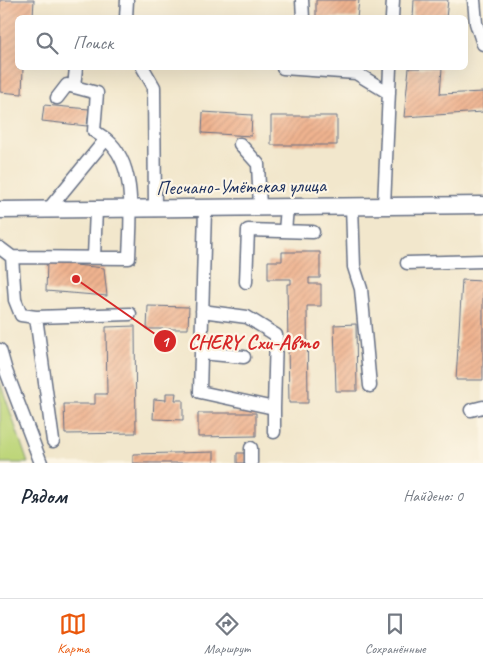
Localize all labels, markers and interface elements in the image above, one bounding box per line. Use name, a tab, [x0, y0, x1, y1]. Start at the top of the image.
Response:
search box	[15, 15, 468, 70]
icon: search	[33, 29, 61, 57]
text: Поиск	[73, 31, 113, 55]
street label: Песчано-Умётская улица	[156, 172, 328, 200]
callout: CHERY Схи-Авто	[153, 323, 328, 359]
text: CHERY Схи-Авто	[188, 329, 320, 355]
text: 1	[162, 333, 171, 352]
text: Рядом	[20, 483, 67, 509]
text: Найдено: 0	[403, 486, 463, 506]
tab: Карта	[57, 610, 89, 657]
tab: Маршрут	[204, 610, 250, 657]
tab: Сохранённые	[365, 610, 426, 657]

